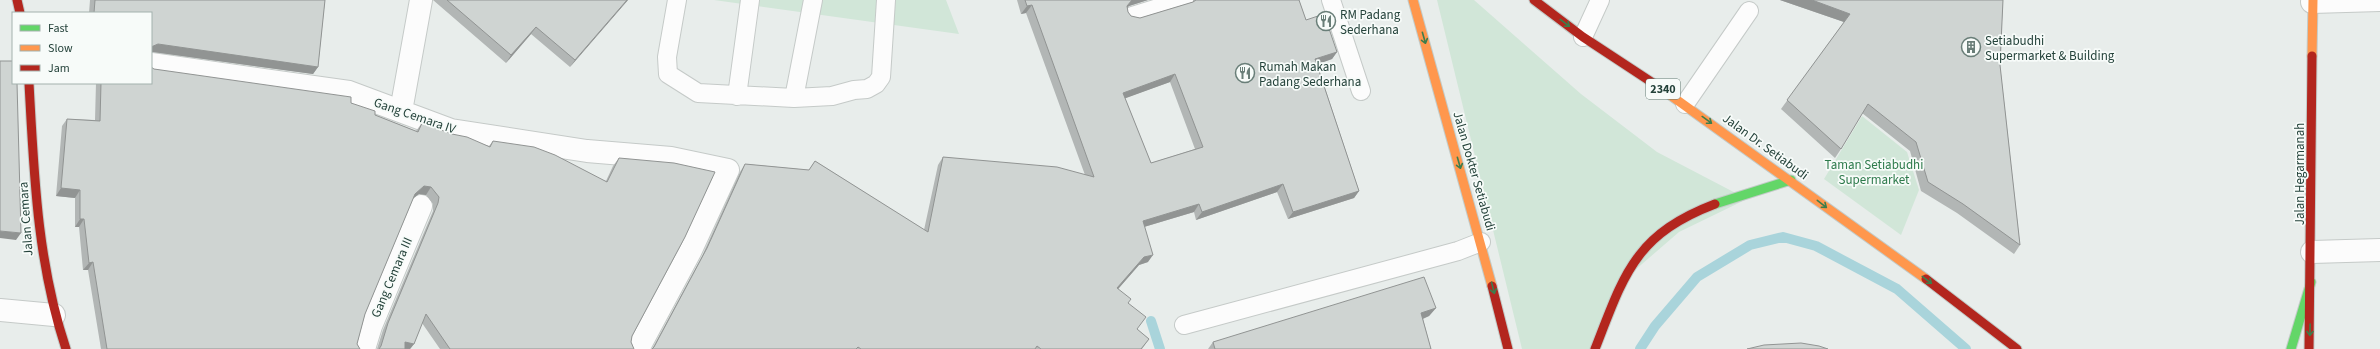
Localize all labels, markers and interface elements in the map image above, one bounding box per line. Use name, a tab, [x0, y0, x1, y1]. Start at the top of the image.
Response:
place label: RM Padang Sederhana	[1340, 6, 1401, 39]
restaurant icon: RM Padang Sederhana	[1315, 10, 1337, 32]
legend	[12, 12, 152, 84]
one-way arrow	[1560, 19, 1571, 28]
text: Fast	[48, 20, 68, 37]
one-way arrow	[1421, 31, 1428, 44]
place label: Setiabudhi Supermarket & Building	[1985, 32, 2115, 65]
building icon: Setiabudhi Supermarket & Building	[1960, 36, 1982, 58]
text: Slow	[48, 40, 73, 57]
place label: Rumah Makan Padang Sederhana	[1259, 58, 1361, 91]
text: Jam	[48, 60, 70, 77]
restaurant icon: Rumah Makan Padang Sederhana	[1234, 62, 1256, 84]
road number: 2340	[1646, 79, 1680, 99]
street label: Gang Cemara IV	[371, 94, 458, 138]
street label: Jalan Dokter Setiabudi	[1448, 109, 1500, 233]
street label: Jalan Dr. Setiabudi	[1719, 110, 1812, 184]
one-way arrow	[1702, 116, 1713, 124]
street label: Jalan Hegarmanah	[2291, 123, 2309, 225]
one-way arrow	[1456, 156, 1463, 169]
park label: Taman Setiabudhi Supermarket	[1825, 156, 1923, 189]
street label: Jalan Cemara	[14, 181, 38, 257]
one-way arrow	[1816, 200, 1827, 208]
street label: Gang Cemara III	[367, 234, 417, 320]
one-way arrow	[1922, 276, 1933, 284]
one-way arrow	[1489, 281, 1497, 294]
one-way arrow	[2306, 323, 2313, 336]

